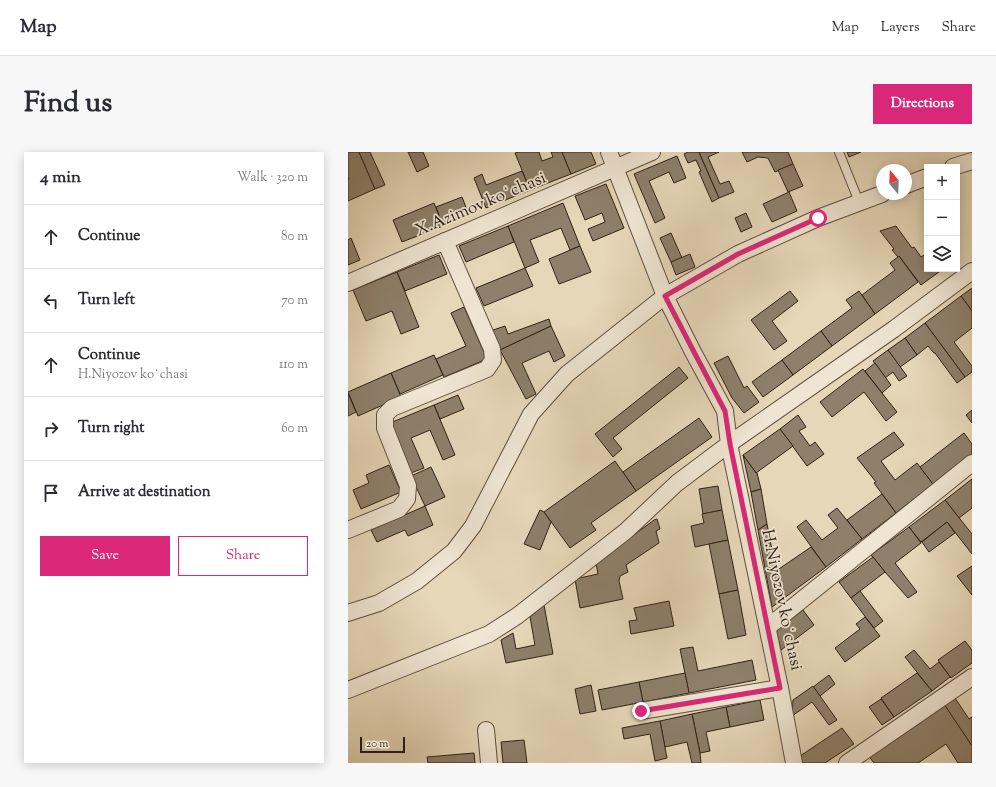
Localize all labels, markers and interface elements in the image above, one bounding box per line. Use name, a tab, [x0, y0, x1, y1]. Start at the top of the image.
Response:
text: Map	[20, 14, 57, 41]
text: Map	[832, 18, 859, 38]
text: Layers	[881, 18, 919, 38]
text: Share	[941, 18, 976, 38]
text: Find us	[24, 84, 112, 124]
button: Directions	[873, 84, 972, 124]
north arrow	[876, 164, 912, 200]
map controls	[924, 164, 960, 272]
button: +	[924, 164, 960, 200]
text: 4 min	[40, 166, 81, 190]
street label: X.Azimov koʻchasi	[412, 167, 550, 243]
text: Walk · 320 m	[237, 169, 308, 187]
button: −	[924, 200, 960, 236]
route start	[809, 209, 827, 227]
icon: ahead	[40, 226, 62, 248]
text: Continue	[78, 226, 140, 247]
text: 80 m	[281, 228, 308, 246]
button: layers	[924, 236, 960, 272]
icon: left	[40, 290, 62, 312]
text: Turn left	[78, 290, 135, 311]
text: 70 m	[281, 292, 308, 310]
text: Continue	[78, 345, 140, 366]
icon: ahead	[40, 354, 62, 376]
text: 110 m	[279, 356, 308, 374]
text: H.Niyozov koʻchasi	[78, 366, 188, 384]
icon: right	[40, 418, 62, 440]
text: Turn right	[78, 418, 144, 439]
text: 60 m	[281, 420, 308, 438]
icon: arrive	[40, 482, 62, 504]
text: Arrive at destination	[78, 482, 211, 503]
street label: H.Niyozov koʻchasi	[754, 527, 808, 673]
button: Save	[40, 536, 170, 576]
button: Share	[178, 536, 308, 576]
route end	[632, 702, 650, 720]
scale bar	[360, 735, 405, 754]
text: 20 m	[366, 736, 388, 752]

